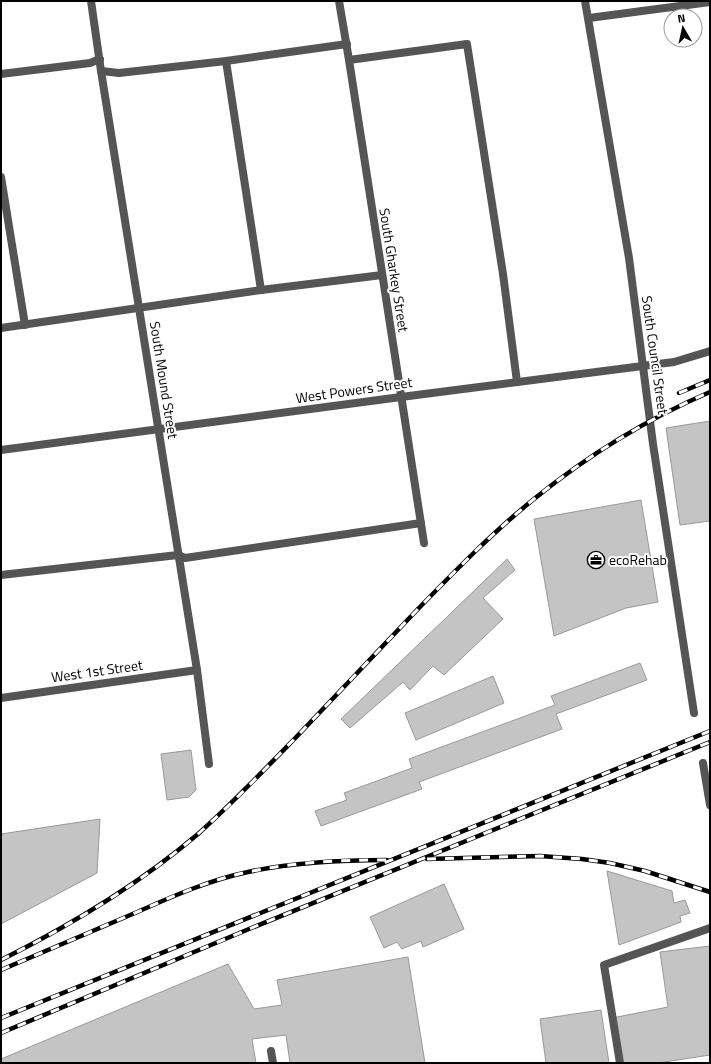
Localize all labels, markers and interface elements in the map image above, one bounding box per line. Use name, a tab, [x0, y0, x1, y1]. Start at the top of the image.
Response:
north arrow	[663, 8, 703, 48]
text: N	[676, 10, 686, 27]
street label: South Gharkey Street	[374, 206, 415, 334]
street label: South Council Street	[637, 294, 674, 416]
street label: South Mound Street	[145, 320, 184, 440]
street label: West Powers Street	[294, 371, 414, 408]
place label: ecoRehab	[609, 549, 667, 570]
office icon: ecoRehab	[586, 550, 606, 570]
street label: West 1st Street	[50, 654, 144, 687]

